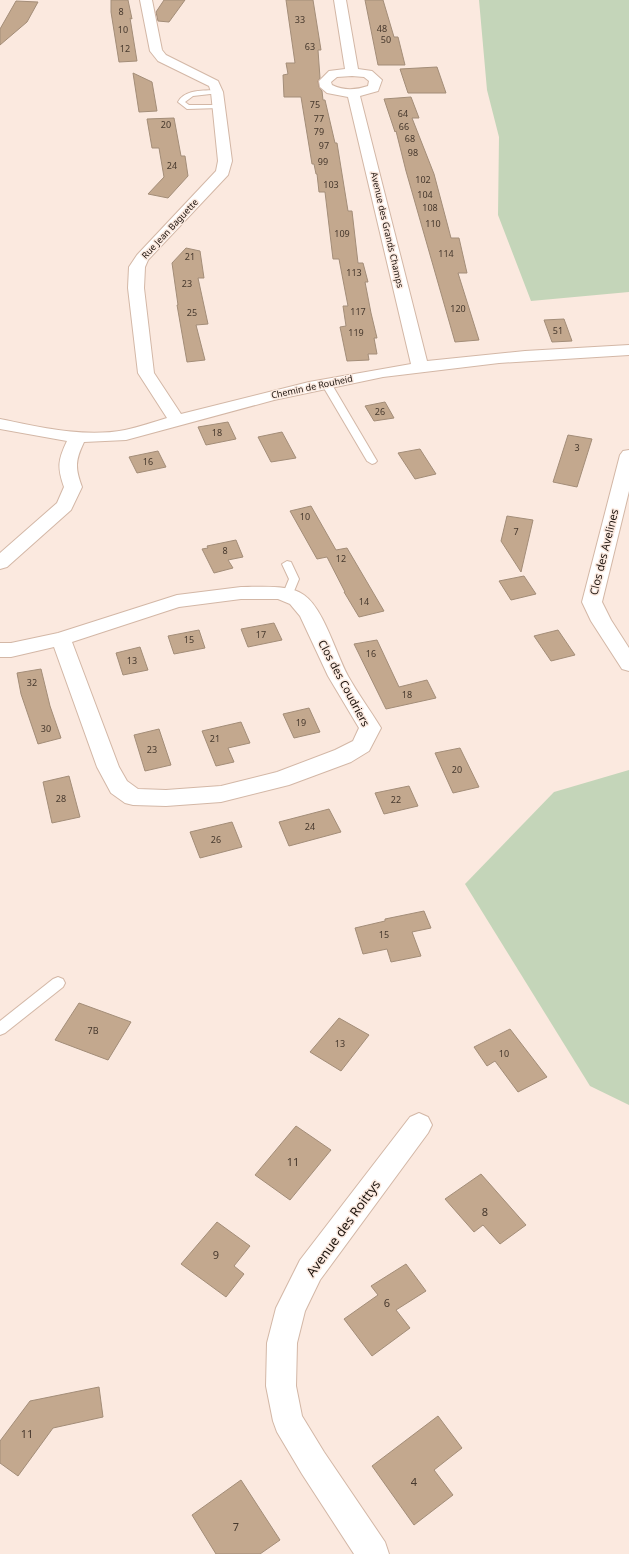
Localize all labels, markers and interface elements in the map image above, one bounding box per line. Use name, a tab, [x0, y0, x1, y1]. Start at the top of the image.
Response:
house number: 8	[118, 5, 124, 18]
house number: 33	[295, 13, 305, 26]
house number: 48	[377, 22, 387, 35]
house number: 10	[118, 23, 128, 36]
house number: 50	[381, 33, 391, 46]
house number: 63	[305, 40, 315, 53]
house number: 12	[120, 42, 130, 55]
house number: 75	[310, 98, 320, 111]
house number: 64	[398, 107, 408, 120]
house number: 77	[314, 112, 324, 125]
house number: 20	[161, 118, 171, 131]
house number: 66	[399, 120, 409, 133]
house number: 79	[314, 125, 324, 138]
house number: 68	[405, 132, 415, 145]
house number: 97	[319, 139, 329, 152]
house number: 98	[408, 146, 418, 159]
house number: 99	[318, 155, 328, 168]
house number: 24	[167, 159, 177, 172]
street label: Avenue des Grands Champs	[368, 171, 407, 289]
house number: 102	[415, 173, 431, 186]
house number: 103	[323, 178, 339, 191]
house number: 104	[417, 188, 433, 201]
street label: Rue Jean Baguette	[138, 196, 201, 262]
house number: 108	[422, 201, 438, 214]
house number: 110	[425, 217, 441, 230]
house number: 109	[334, 227, 350, 240]
house number: 114	[438, 247, 454, 260]
house number: 21	[185, 250, 195, 263]
house number: 113	[346, 266, 362, 279]
house number: 23	[182, 277, 192, 290]
house number: 120	[450, 302, 466, 315]
house number: 117	[350, 305, 366, 318]
house number: 25	[187, 306, 197, 319]
house number: 51	[553, 324, 563, 337]
house number: 119	[348, 326, 364, 339]
street label: Chemin de Rouheid	[270, 372, 354, 402]
house number: 26	[375, 405, 385, 418]
house number: 18	[212, 426, 222, 439]
house number: 3	[574, 441, 580, 454]
house number: 16	[143, 455, 153, 468]
street label: Clos des Avelines	[586, 507, 621, 597]
house number: 10	[300, 510, 310, 523]
house number: 7	[513, 525, 519, 538]
house number: 8	[222, 544, 228, 557]
house number: 12	[336, 552, 346, 565]
house number: 14	[359, 595, 369, 608]
house number: 17	[256, 628, 266, 641]
house number: 15	[184, 633, 194, 646]
street label: Clos des Coudriers	[315, 637, 374, 729]
house number: 16	[366, 647, 376, 660]
house number: 13	[127, 654, 137, 667]
house number: 32	[27, 676, 37, 689]
house number: 18	[402, 688, 412, 701]
house number: 19	[296, 716, 306, 729]
house number: 30	[41, 722, 51, 735]
house number: 21	[210, 732, 220, 745]
house number: 23	[147, 743, 157, 756]
house number: 20	[452, 763, 462, 776]
house number: 28	[56, 792, 66, 805]
house number: 22	[391, 793, 401, 806]
house number: 24	[305, 820, 315, 833]
house number: 26	[211, 833, 221, 846]
house number: 15	[379, 928, 389, 941]
house number: 7B	[88, 1024, 99, 1037]
house number: 13	[335, 1037, 345, 1050]
house number: 10	[499, 1047, 509, 1060]
house number: 11	[287, 1154, 299, 1169]
street label: Avenue des Roittys	[302, 1176, 384, 1280]
house number: 8	[482, 1204, 488, 1219]
house number: 9	[213, 1247, 219, 1262]
house number: 6	[384, 1295, 390, 1310]
house number: 11	[21, 1426, 33, 1441]
house number: 4	[411, 1474, 418, 1489]
house number: 7	[233, 1519, 239, 1534]

